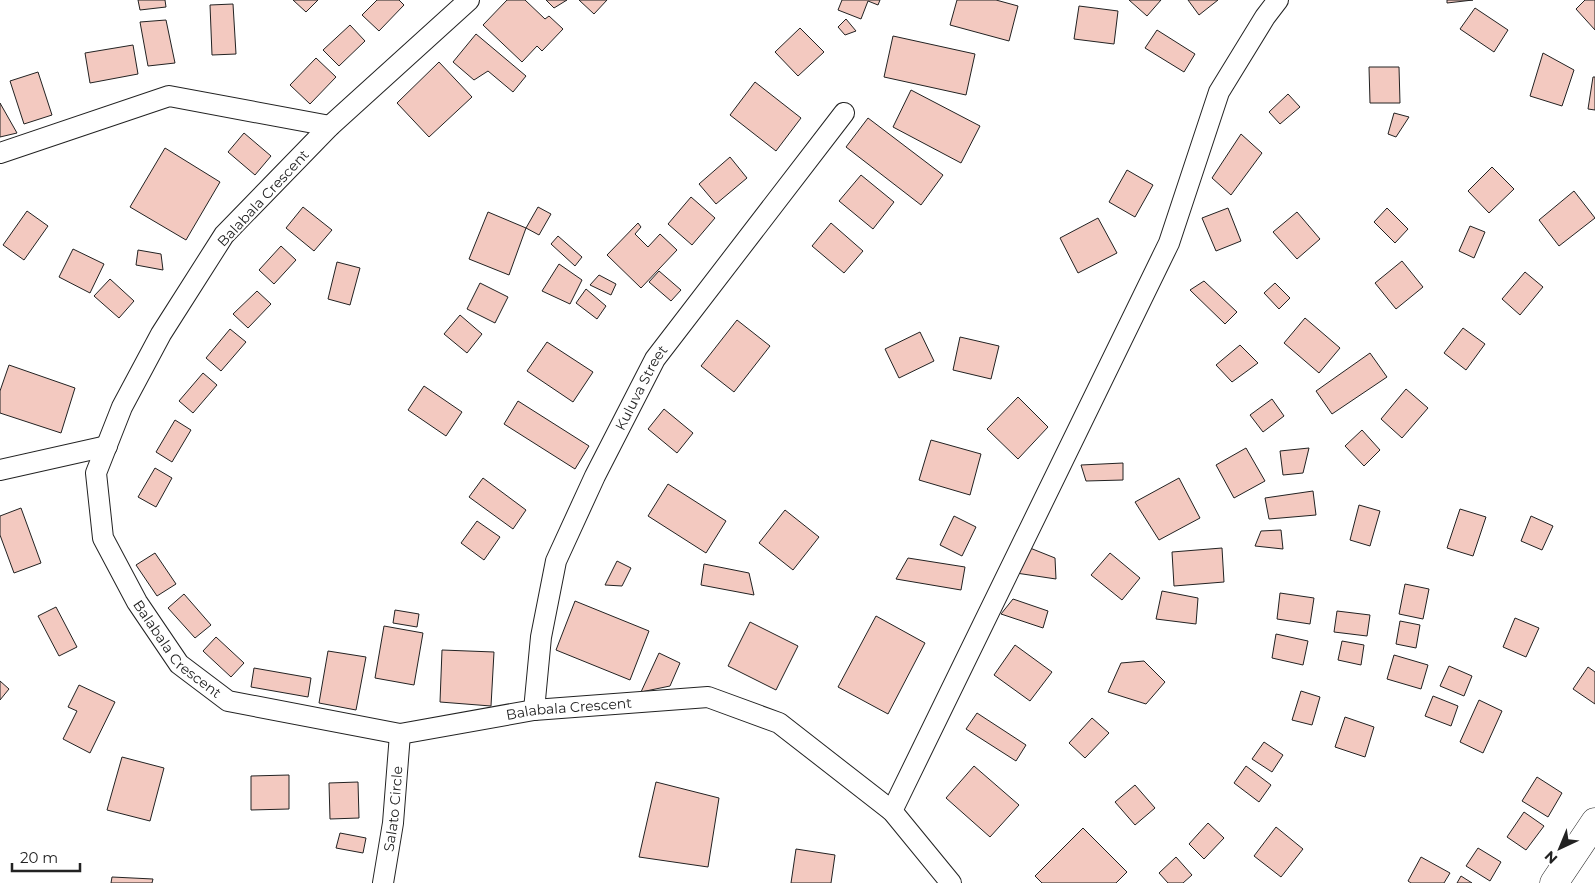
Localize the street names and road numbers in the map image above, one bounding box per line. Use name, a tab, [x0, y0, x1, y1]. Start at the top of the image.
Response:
street label: Balabala Crescent	[213, 145, 313, 250]
street label: Kuluva Street	[611, 341, 672, 433]
street label: Balabala Crescent	[129, 596, 225, 702]
street label: Balabala Crescent	[505, 694, 633, 724]
street label: Salato Circle	[379, 765, 406, 853]

